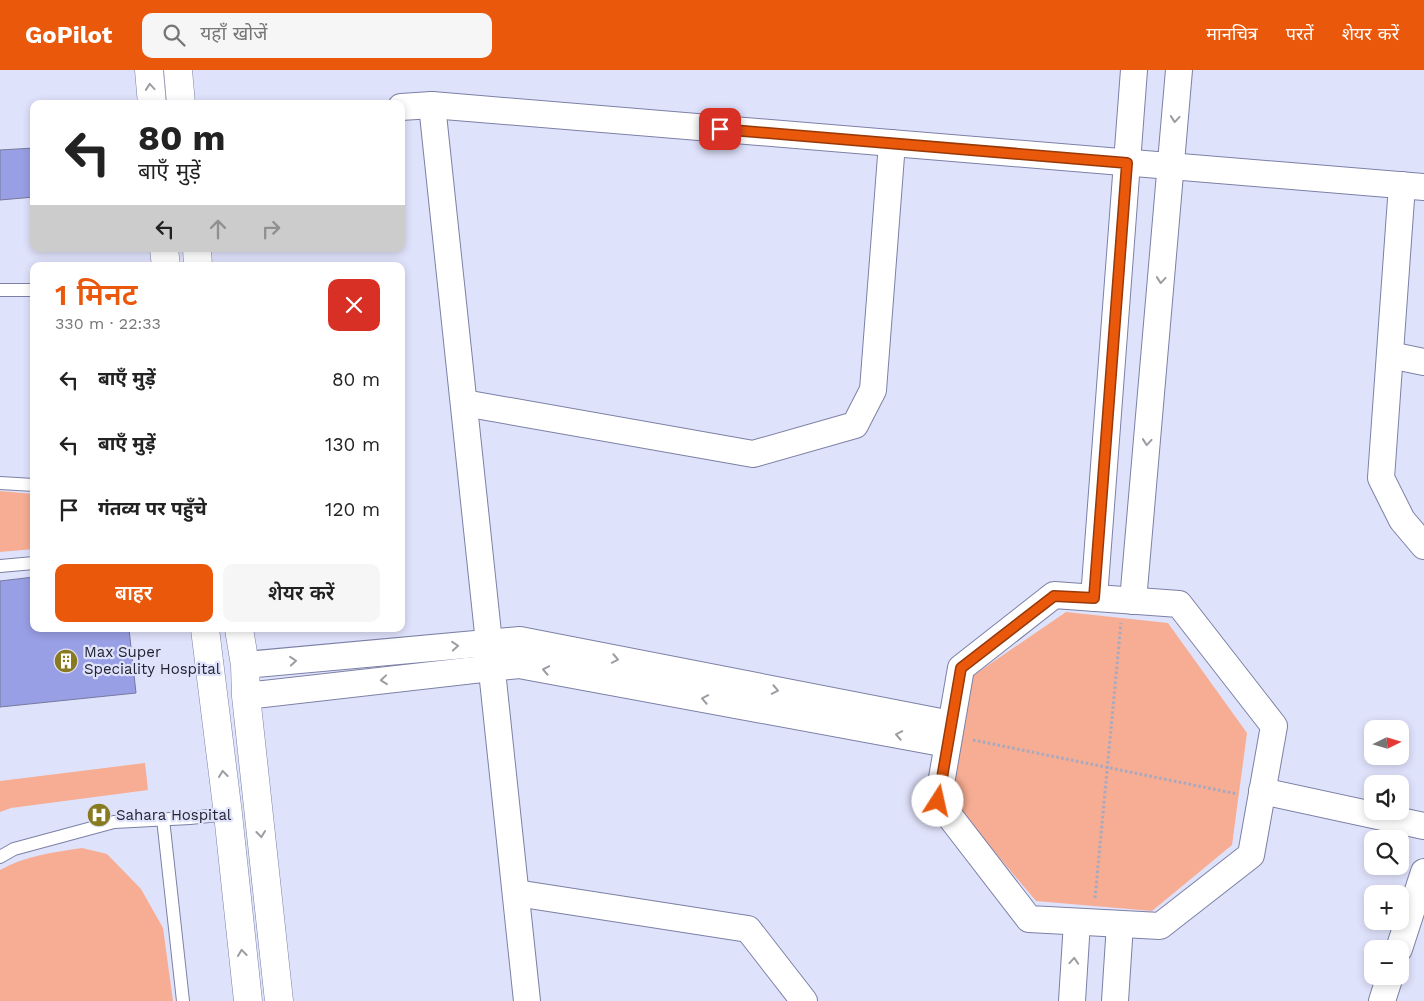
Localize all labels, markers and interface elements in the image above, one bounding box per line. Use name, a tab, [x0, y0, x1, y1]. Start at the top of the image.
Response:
search box	[142, 13, 492, 58]
text: GoPilot	[25, 21, 112, 49]
icon: search	[160, 21, 188, 49]
text: यहाँ खोजें	[200, 22, 267, 45]
text: मानचित्र	[1206, 23, 1258, 44]
text: परतें	[1286, 23, 1314, 44]
text: शेयर करें	[1342, 23, 1399, 44]
one-way arrow	[145, 83, 156, 91]
pin	[699, 108, 741, 150]
icon: arrive	[706, 115, 734, 143]
one-way arrow	[1169, 115, 1180, 123]
text: 80 m	[138, 117, 225, 159]
icon: left	[55, 120, 120, 185]
text: बाएँ मुड़ें	[138, 159, 201, 184]
icon: left	[151, 215, 179, 243]
icon: ahead	[204, 215, 232, 243]
icon: right	[257, 215, 285, 243]
text: 1 मिनट	[55, 277, 138, 312]
one-way arrow	[1156, 277, 1167, 285]
button: close	[328, 279, 380, 331]
text: 330 m · 22:33	[55, 314, 161, 333]
icon: left	[55, 366, 83, 394]
text: बाएँ मुड़ें	[98, 367, 156, 390]
text: 80 m	[332, 368, 380, 391]
icon: left	[55, 431, 83, 459]
text: बाएँ मुड़ें	[98, 432, 156, 455]
text: 130 m	[325, 433, 380, 456]
one-way arrow	[1142, 439, 1153, 447]
icon: arrive	[55, 496, 83, 524]
text: गंतव्य पर पहुँचे	[98, 497, 207, 520]
text: 120 m	[325, 498, 380, 521]
button: बाहर	[55, 564, 213, 622]
button: शेयर करें	[223, 564, 380, 622]
one-way arrow	[451, 641, 459, 652]
place label: Max Super Speciality Hospital	[84, 643, 221, 678]
building icon: Max Super Speciality Hospital	[53, 648, 79, 674]
one-way arrow	[611, 653, 620, 663]
one-way arrow	[289, 656, 297, 667]
one-way arrow	[541, 665, 550, 675]
one-way arrow	[380, 674, 388, 685]
one-way arrow	[771, 684, 779, 694]
one-way arrow	[701, 695, 710, 705]
north arrow	[1364, 720, 1409, 765]
map controls	[1364, 720, 1409, 985]
one-way arrow	[895, 731, 904, 741]
one-way arrow	[218, 769, 229, 777]
position arrow	[911, 774, 963, 826]
button: sound	[1364, 775, 1409, 820]
hospital icon: Sahara Hospital	[86, 802, 112, 828]
place label: Sahara Hospital	[116, 806, 232, 824]
one-way arrow	[255, 830, 266, 838]
button: search	[1364, 830, 1409, 875]
button: +	[1364, 885, 1409, 930]
button: −	[1364, 940, 1409, 985]
one-way arrow	[237, 948, 248, 956]
one-way arrow	[1069, 957, 1080, 965]

